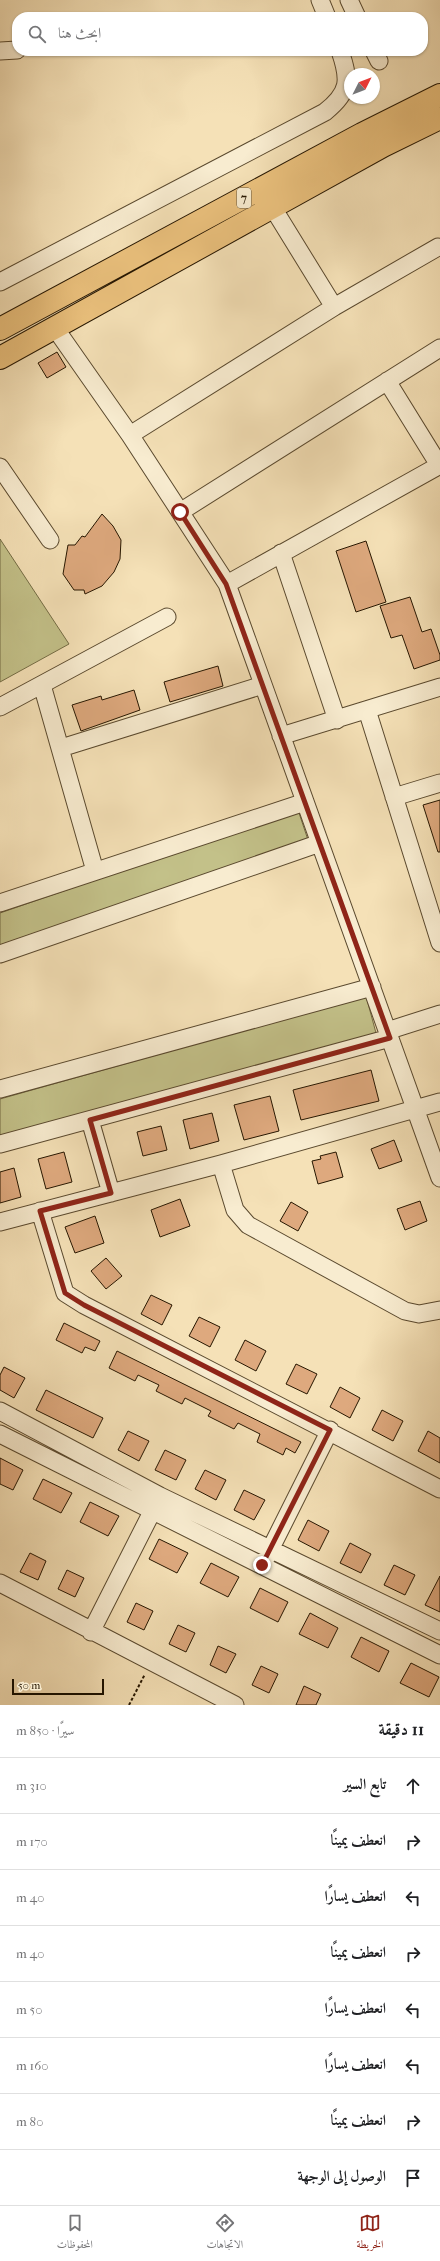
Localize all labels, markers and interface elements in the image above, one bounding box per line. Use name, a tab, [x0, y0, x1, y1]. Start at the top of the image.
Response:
search box	[12, 12, 428, 56]
icon: search	[26, 23, 48, 45]
text: ابحث هنا	[58, 24, 101, 42]
north arrow	[344, 68, 380, 104]
road number: 7	[237, 188, 251, 208]
route start	[171, 503, 189, 521]
route end	[253, 1556, 271, 1574]
scale bar	[12, 1677, 104, 1696]
text: 50 m	[18, 1679, 40, 1692]
text: 11 دقيقة	[379, 1719, 424, 1739]
text: سيرًا · 850 m	[16, 1723, 74, 1738]
text: تابع السير	[344, 1775, 386, 1793]
icon: ahead	[402, 1775, 424, 1797]
text: 310 m	[16, 1778, 47, 1793]
text: انعطف يمينًا	[331, 1831, 386, 1849]
icon: right	[402, 1831, 424, 1853]
text: 170 m	[16, 1834, 48, 1849]
text: انعطف يسارًا	[325, 1887, 386, 1905]
icon: left	[402, 1887, 424, 1909]
text: 40 m	[16, 1890, 44, 1905]
text: انعطف يمينًا	[331, 1943, 386, 1961]
icon: right	[402, 1943, 424, 1965]
text: 40 m	[16, 1946, 44, 1961]
text: انعطف يسارًا	[325, 1999, 386, 2017]
icon: left	[402, 1999, 424, 2021]
text: 50 m	[16, 2002, 42, 2017]
text: انعطف يسارًا	[325, 2055, 386, 2073]
icon: left	[402, 2055, 424, 2077]
text: 160 m	[16, 2058, 48, 2073]
text: انعطف يمينًا	[331, 2111, 386, 2129]
icon: right	[402, 2111, 424, 2133]
text: 80 m	[16, 2114, 43, 2129]
text: الوصول إلى الوجهة	[297, 2167, 386, 2185]
icon: arrive	[402, 2167, 424, 2189]
tab: المحفوظات	[57, 2212, 93, 2255]
tab: الاتجاهات	[206, 2212, 243, 2255]
tab: الخريطة	[357, 2212, 383, 2255]

